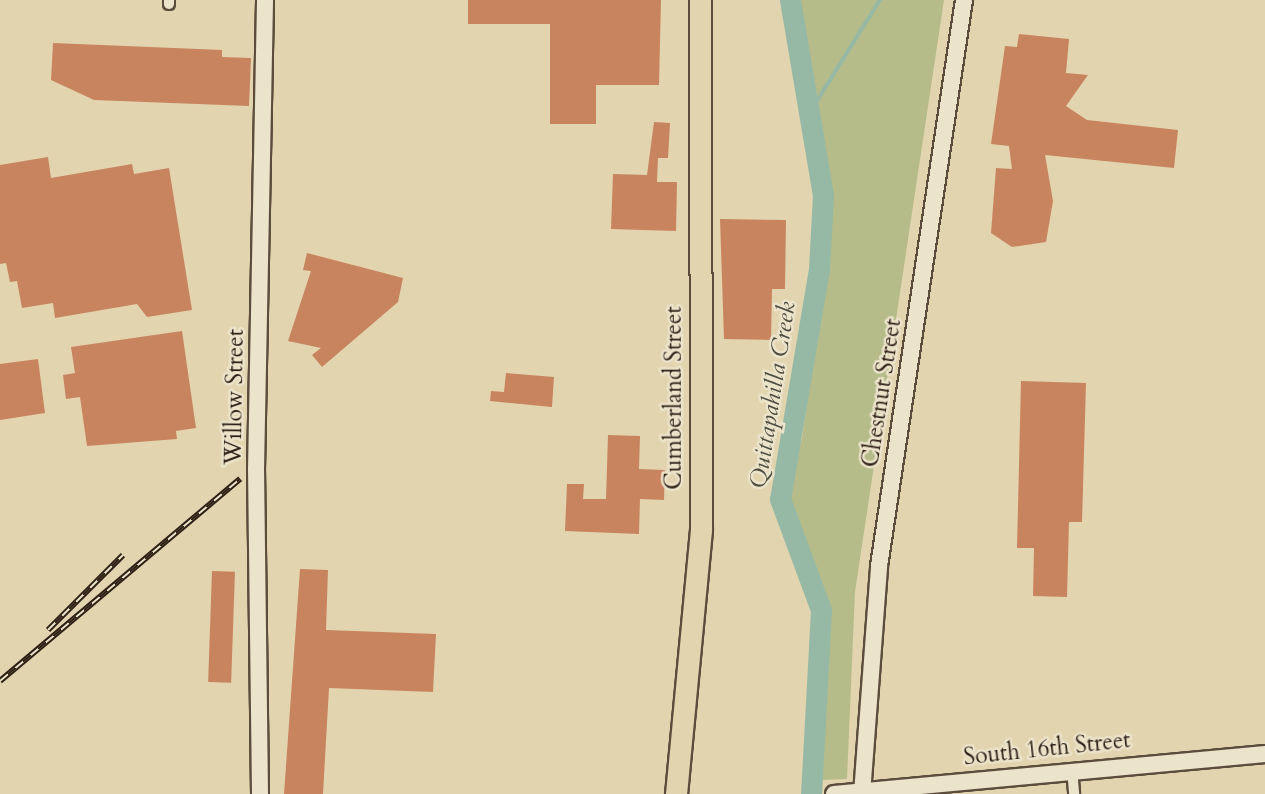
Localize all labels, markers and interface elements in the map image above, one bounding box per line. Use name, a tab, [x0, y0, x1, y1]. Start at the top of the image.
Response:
water label: Quittapahilla Creek	[744, 300, 802, 490]
street label: Cumberland Street	[660, 306, 688, 490]
street label: Chestnut Street	[857, 317, 907, 469]
street label: Willow Street	[220, 329, 250, 465]
street label: South 16th Street	[962, 727, 1132, 771]

